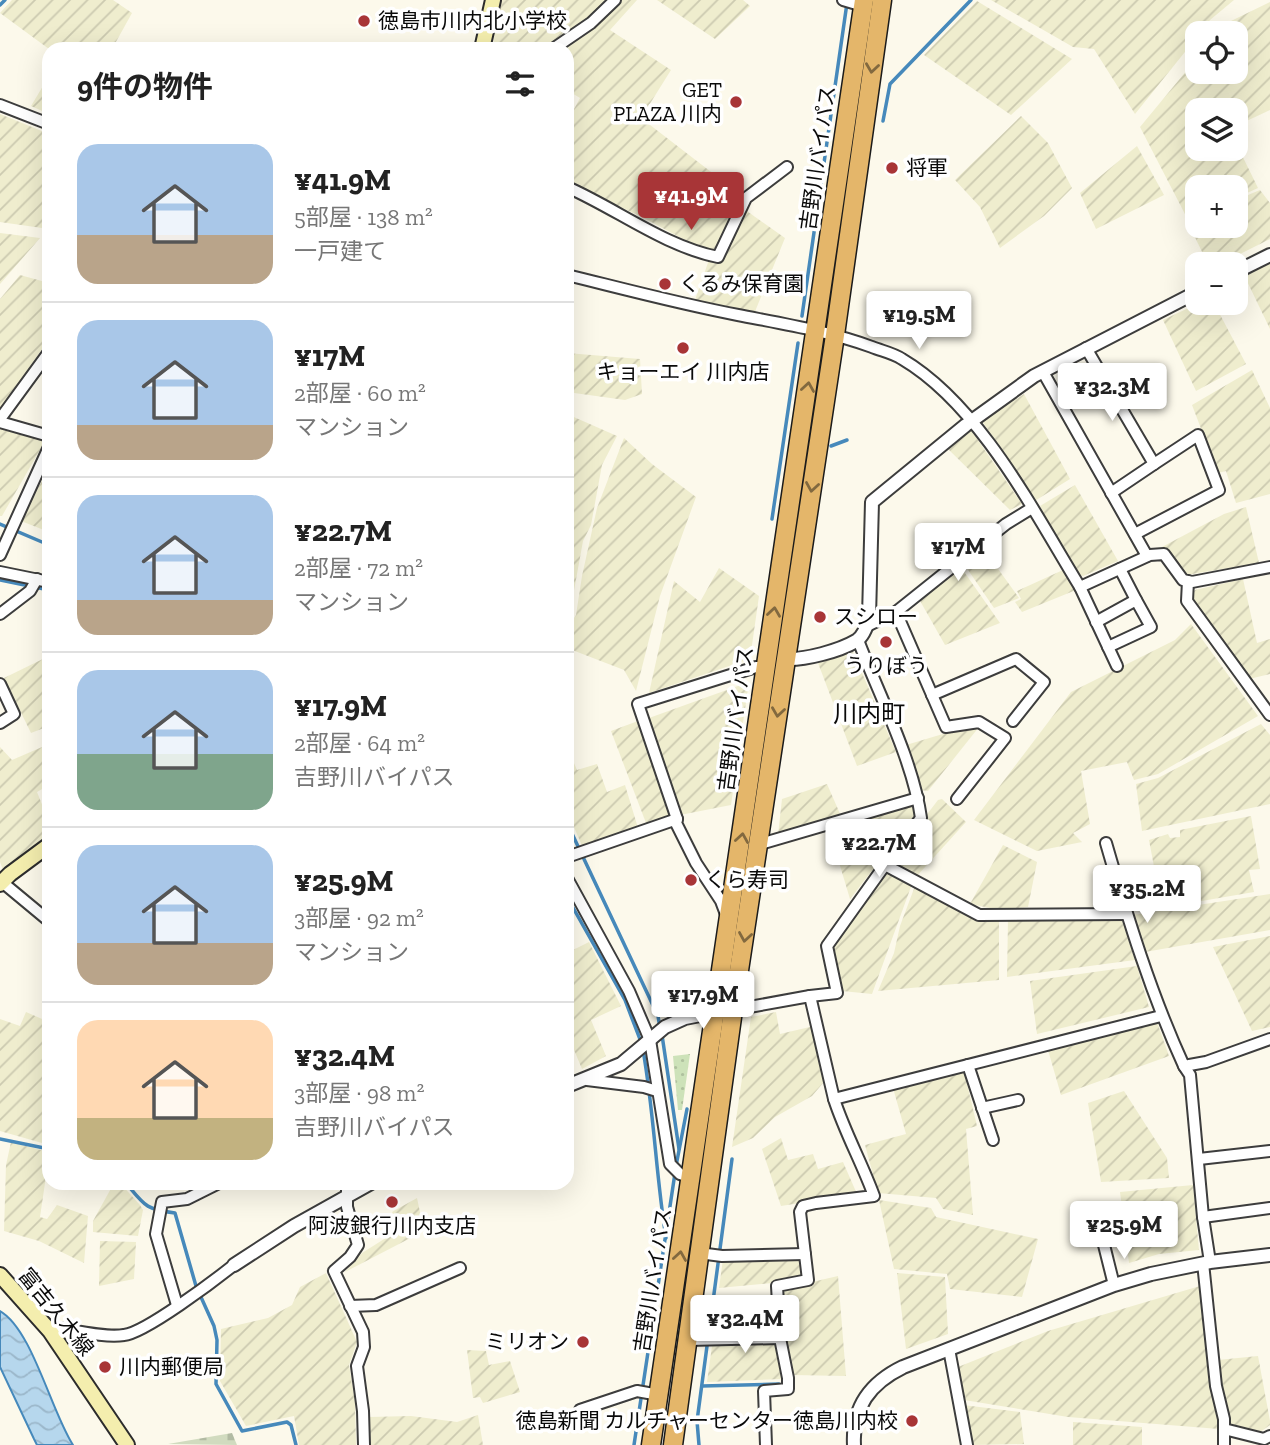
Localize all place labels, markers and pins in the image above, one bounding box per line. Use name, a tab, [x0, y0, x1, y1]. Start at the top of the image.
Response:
place label: 徳島市川内北小学校	[378, 8, 567, 33]
marker: 徳島市川内北小学校	[356, 13, 372, 29]
place label: GET PLAZA 川内	[613, 77, 722, 126]
marker: GET PLAZA 川内	[728, 94, 744, 110]
place label: 将軍	[906, 155, 948, 180]
marker: 将軍	[884, 160, 900, 176]
pin: ¥41.9M	[634, 173, 748, 232]
place label: くるみ保育園	[679, 271, 805, 296]
marker: くるみ保育園	[657, 276, 673, 292]
pin: ¥19.5M	[862, 292, 976, 351]
marker: キョーエイ 川内店	[675, 340, 691, 356]
place label: キョーエイ 川内店	[597, 359, 769, 384]
pin: ¥32.3M	[1055, 364, 1169, 423]
pin: ¥17M	[917, 524, 999, 583]
place label: スシロー	[834, 604, 918, 629]
marker: スシロー	[812, 609, 828, 625]
marker: うりぼう	[878, 634, 894, 650]
place label: うりぼう	[844, 653, 928, 678]
pin: ¥22.7M	[822, 820, 936, 879]
pin: ¥35.2M	[1090, 866, 1204, 925]
place label: くら寿司	[705, 867, 789, 892]
marker: くら寿司	[683, 872, 699, 888]
pin: ¥17.9M	[646, 972, 760, 1031]
marker: 阿波銀行川内支店	[384, 1194, 400, 1210]
pin: ¥25.9M	[1067, 1202, 1181, 1261]
place label: 阿波銀行川内支店	[308, 1213, 476, 1238]
pin: ¥32.4M	[688, 1296, 802, 1355]
place label: ミリオン	[485, 1329, 569, 1354]
marker: ミリオン	[575, 1334, 591, 1350]
place label: 川内郵便局	[119, 1354, 224, 1379]
marker: 川内郵便局	[97, 1359, 113, 1375]
place label: 徳島新聞 カルチャーセンター徳島川内校	[515, 1408, 898, 1433]
marker: 徳島新聞 カルチャーセンター徳島川内校	[904, 1413, 920, 1429]

